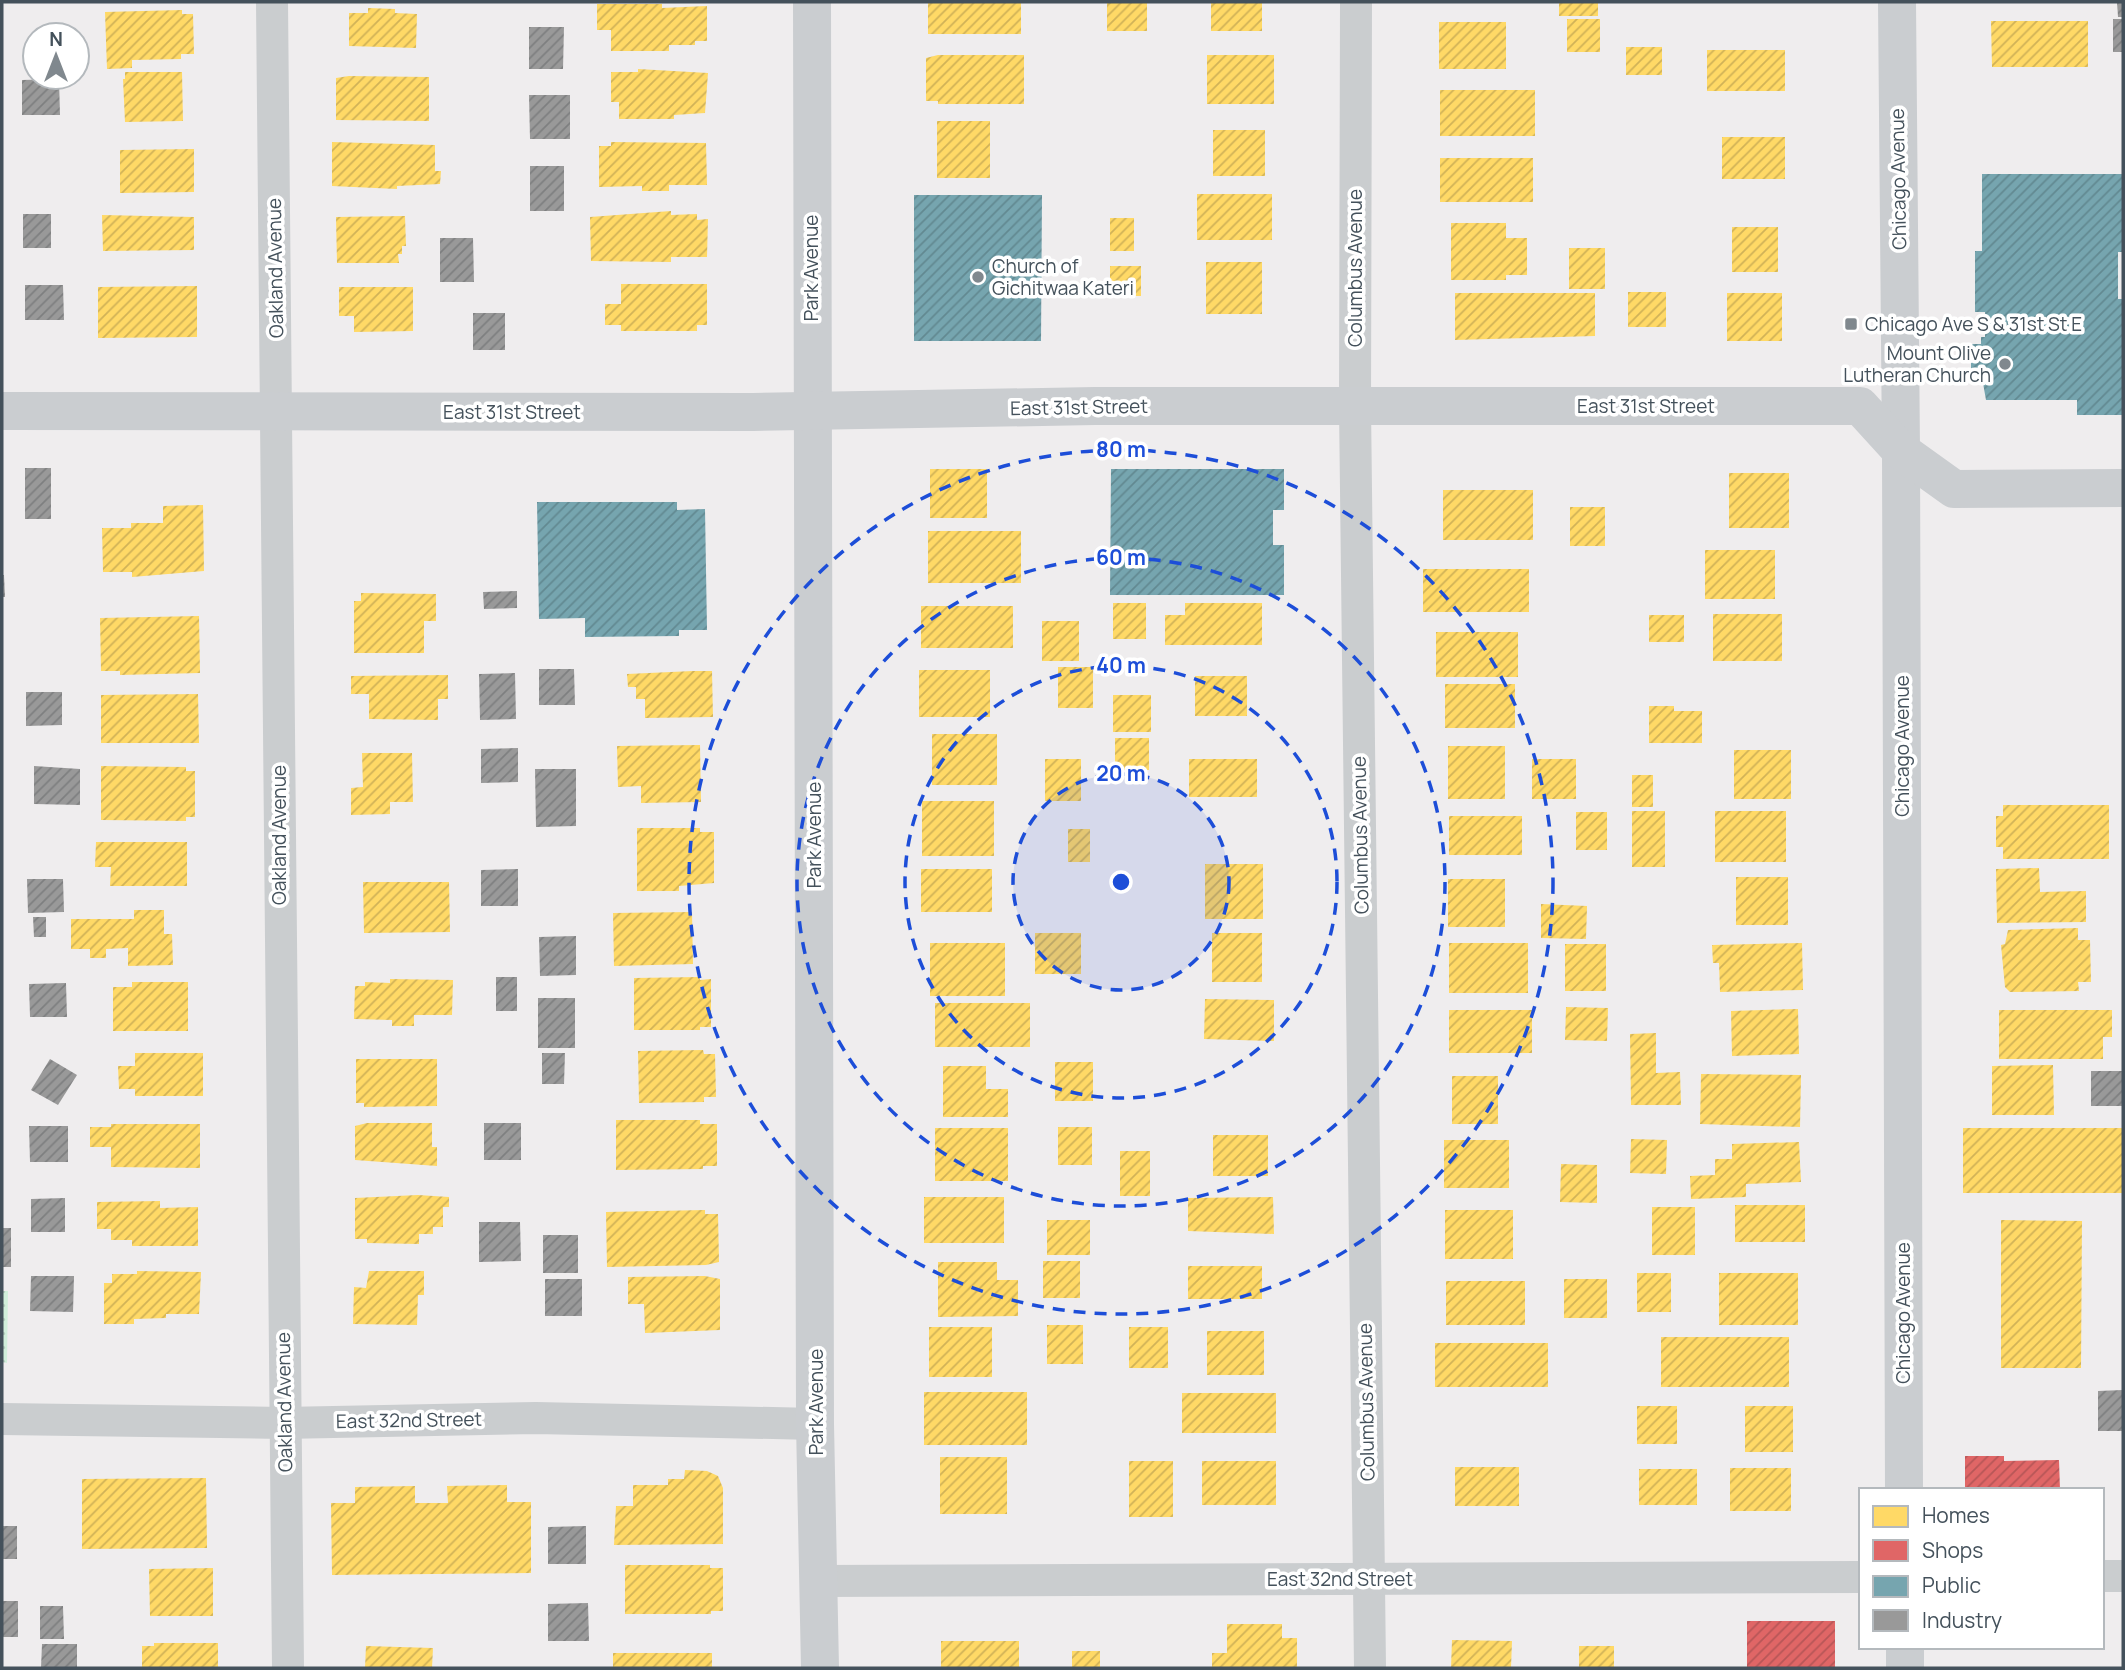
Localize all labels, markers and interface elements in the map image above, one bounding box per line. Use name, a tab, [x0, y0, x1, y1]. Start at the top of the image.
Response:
north arrow	[21, 21, 91, 91]
text: N	[49, 26, 63, 52]
street label: Chicago Avenue	[1884, 108, 1912, 250]
street label: Columbus Avenue	[1342, 189, 1368, 347]
street label: Oakland Avenue	[261, 198, 289, 338]
street label: Park Avenue	[798, 215, 824, 321]
place label: Church of Gichitwaa Kateri	[992, 253, 1134, 301]
marker: Church of Gichitwaa Kateri	[970, 269, 986, 285]
place label: Chicago Ave S & 31st St E	[1865, 311, 2082, 337]
marker: Chicago Ave S & 31st St E	[1843, 316, 1859, 332]
place label: Mount Olive Lutheran Church	[1843, 340, 1991, 388]
marker: Mount Olive Lutheran Church	[1997, 356, 2013, 372]
street label: East 31st Street	[1010, 393, 1148, 421]
street label: East 31st Street	[1577, 393, 1715, 419]
street label: East 31st Street	[443, 399, 581, 425]
text: 80 m	[1096, 435, 1146, 463]
text: 60 m	[1096, 543, 1146, 571]
text: 40 m	[1096, 651, 1146, 679]
street label: Chicago Avenue	[1889, 675, 1915, 817]
street label: Columbus Avenue	[1346, 756, 1374, 914]
text: 20 m	[1096, 759, 1146, 787]
street label: Oakland Avenue	[266, 765, 292, 905]
street label: Park Avenue	[801, 782, 827, 888]
centre of rings	[1109, 870, 1133, 894]
street label: Chicago Avenue	[1890, 1242, 1916, 1384]
street label: Columbus Avenue	[1352, 1323, 1380, 1481]
street label: Oakland Avenue	[270, 1332, 298, 1472]
street label: Park Avenue	[803, 1349, 829, 1455]
street label: East 32nd Street	[336, 1406, 482, 1434]
legend	[1859, 1488, 2104, 1649]
text: Homes	[1922, 1501, 1990, 1529]
text: Shops	[1922, 1536, 1983, 1564]
street label: East 32nd Street	[1267, 1566, 1413, 1592]
text: Public	[1922, 1571, 1981, 1599]
text: Industry	[1922, 1606, 2002, 1634]

